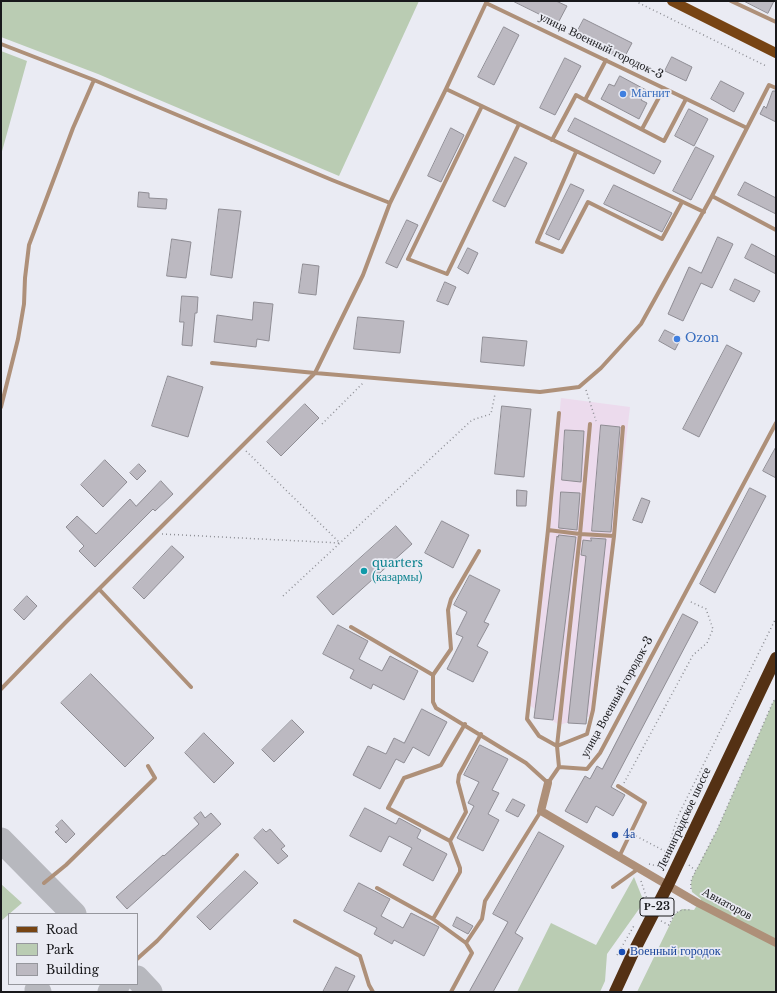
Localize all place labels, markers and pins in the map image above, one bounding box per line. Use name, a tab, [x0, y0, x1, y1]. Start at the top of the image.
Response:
place label: Магнит	[631, 87, 670, 101]
marker: Магнит	[618, 89, 628, 99]
place label: Ozon	[685, 332, 719, 346]
marker: Ozon	[672, 334, 682, 344]
place label: quarters (казармы)	[372, 557, 423, 585]
marker: quarters (казармы)	[359, 566, 369, 576]
place label: 4а	[623, 828, 635, 842]
marker: 4а	[610, 830, 620, 840]
place label: Военный городок	[630, 945, 720, 959]
marker: Военный городок	[617, 947, 627, 957]

